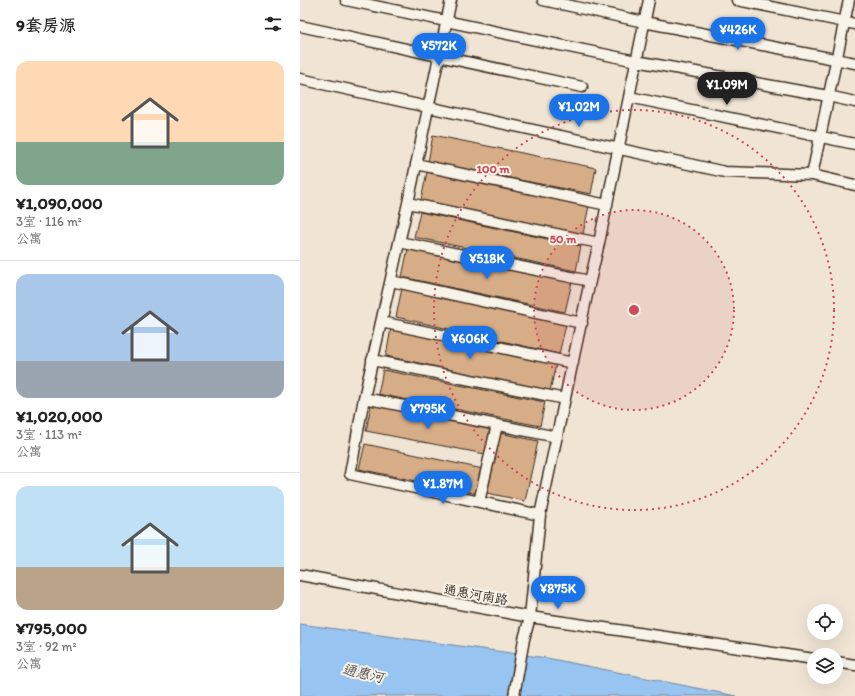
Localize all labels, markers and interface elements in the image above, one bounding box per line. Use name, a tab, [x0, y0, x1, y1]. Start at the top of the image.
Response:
icon: filters	[262, 13, 284, 35]
text: 9套房源	[16, 15, 76, 35]
pin: ¥426K	[710, 17, 766, 51]
text: ¥426K	[719, 22, 757, 37]
pin: ¥572K	[411, 33, 467, 67]
text: ¥572K	[421, 38, 457, 53]
pin: ¥1.09M	[694, 72, 760, 106]
text: ¥1.09M	[706, 77, 748, 92]
icon: home	[114, 87, 186, 159]
pin: ¥1.02M	[546, 94, 612, 128]
text: ¥1.02M	[558, 99, 600, 114]
text: 100 m	[476, 162, 510, 176]
text: ¥1,090,000	[16, 193, 103, 213]
text: 3室 · 116 m²	[16, 214, 82, 229]
text: 公寓	[16, 231, 42, 246]
text: 50 m	[550, 232, 577, 246]
pin: ¥518K	[459, 246, 515, 280]
text: ¥518K	[469, 251, 505, 266]
icon: home	[114, 300, 186, 372]
centre of rings	[627, 303, 641, 317]
pin: ¥606K	[442, 326, 498, 360]
text: ¥606K	[451, 331, 489, 346]
pin: ¥795K	[400, 396, 456, 430]
text: ¥795K	[410, 401, 446, 416]
text: ¥1,020,000	[16, 406, 103, 426]
text: 3室 · 113 m²	[16, 427, 82, 442]
text: 公寓	[16, 444, 42, 459]
pin: ¥1.87M	[410, 471, 476, 505]
text: ¥1.87M	[423, 476, 463, 491]
icon: home	[114, 512, 186, 584]
pin: ¥875K	[530, 576, 586, 610]
street label: 通惠河南路	[443, 581, 509, 608]
text: ¥875K	[540, 581, 576, 596]
map controls	[807, 604, 843, 684]
button: locate	[807, 604, 843, 640]
text: ¥795,000	[16, 618, 87, 638]
text: 3室 · 92 m²	[16, 639, 77, 654]
button: layers	[807, 648, 843, 684]
text: 公寓	[16, 656, 42, 671]
water label: 通惠河	[341, 660, 387, 687]

